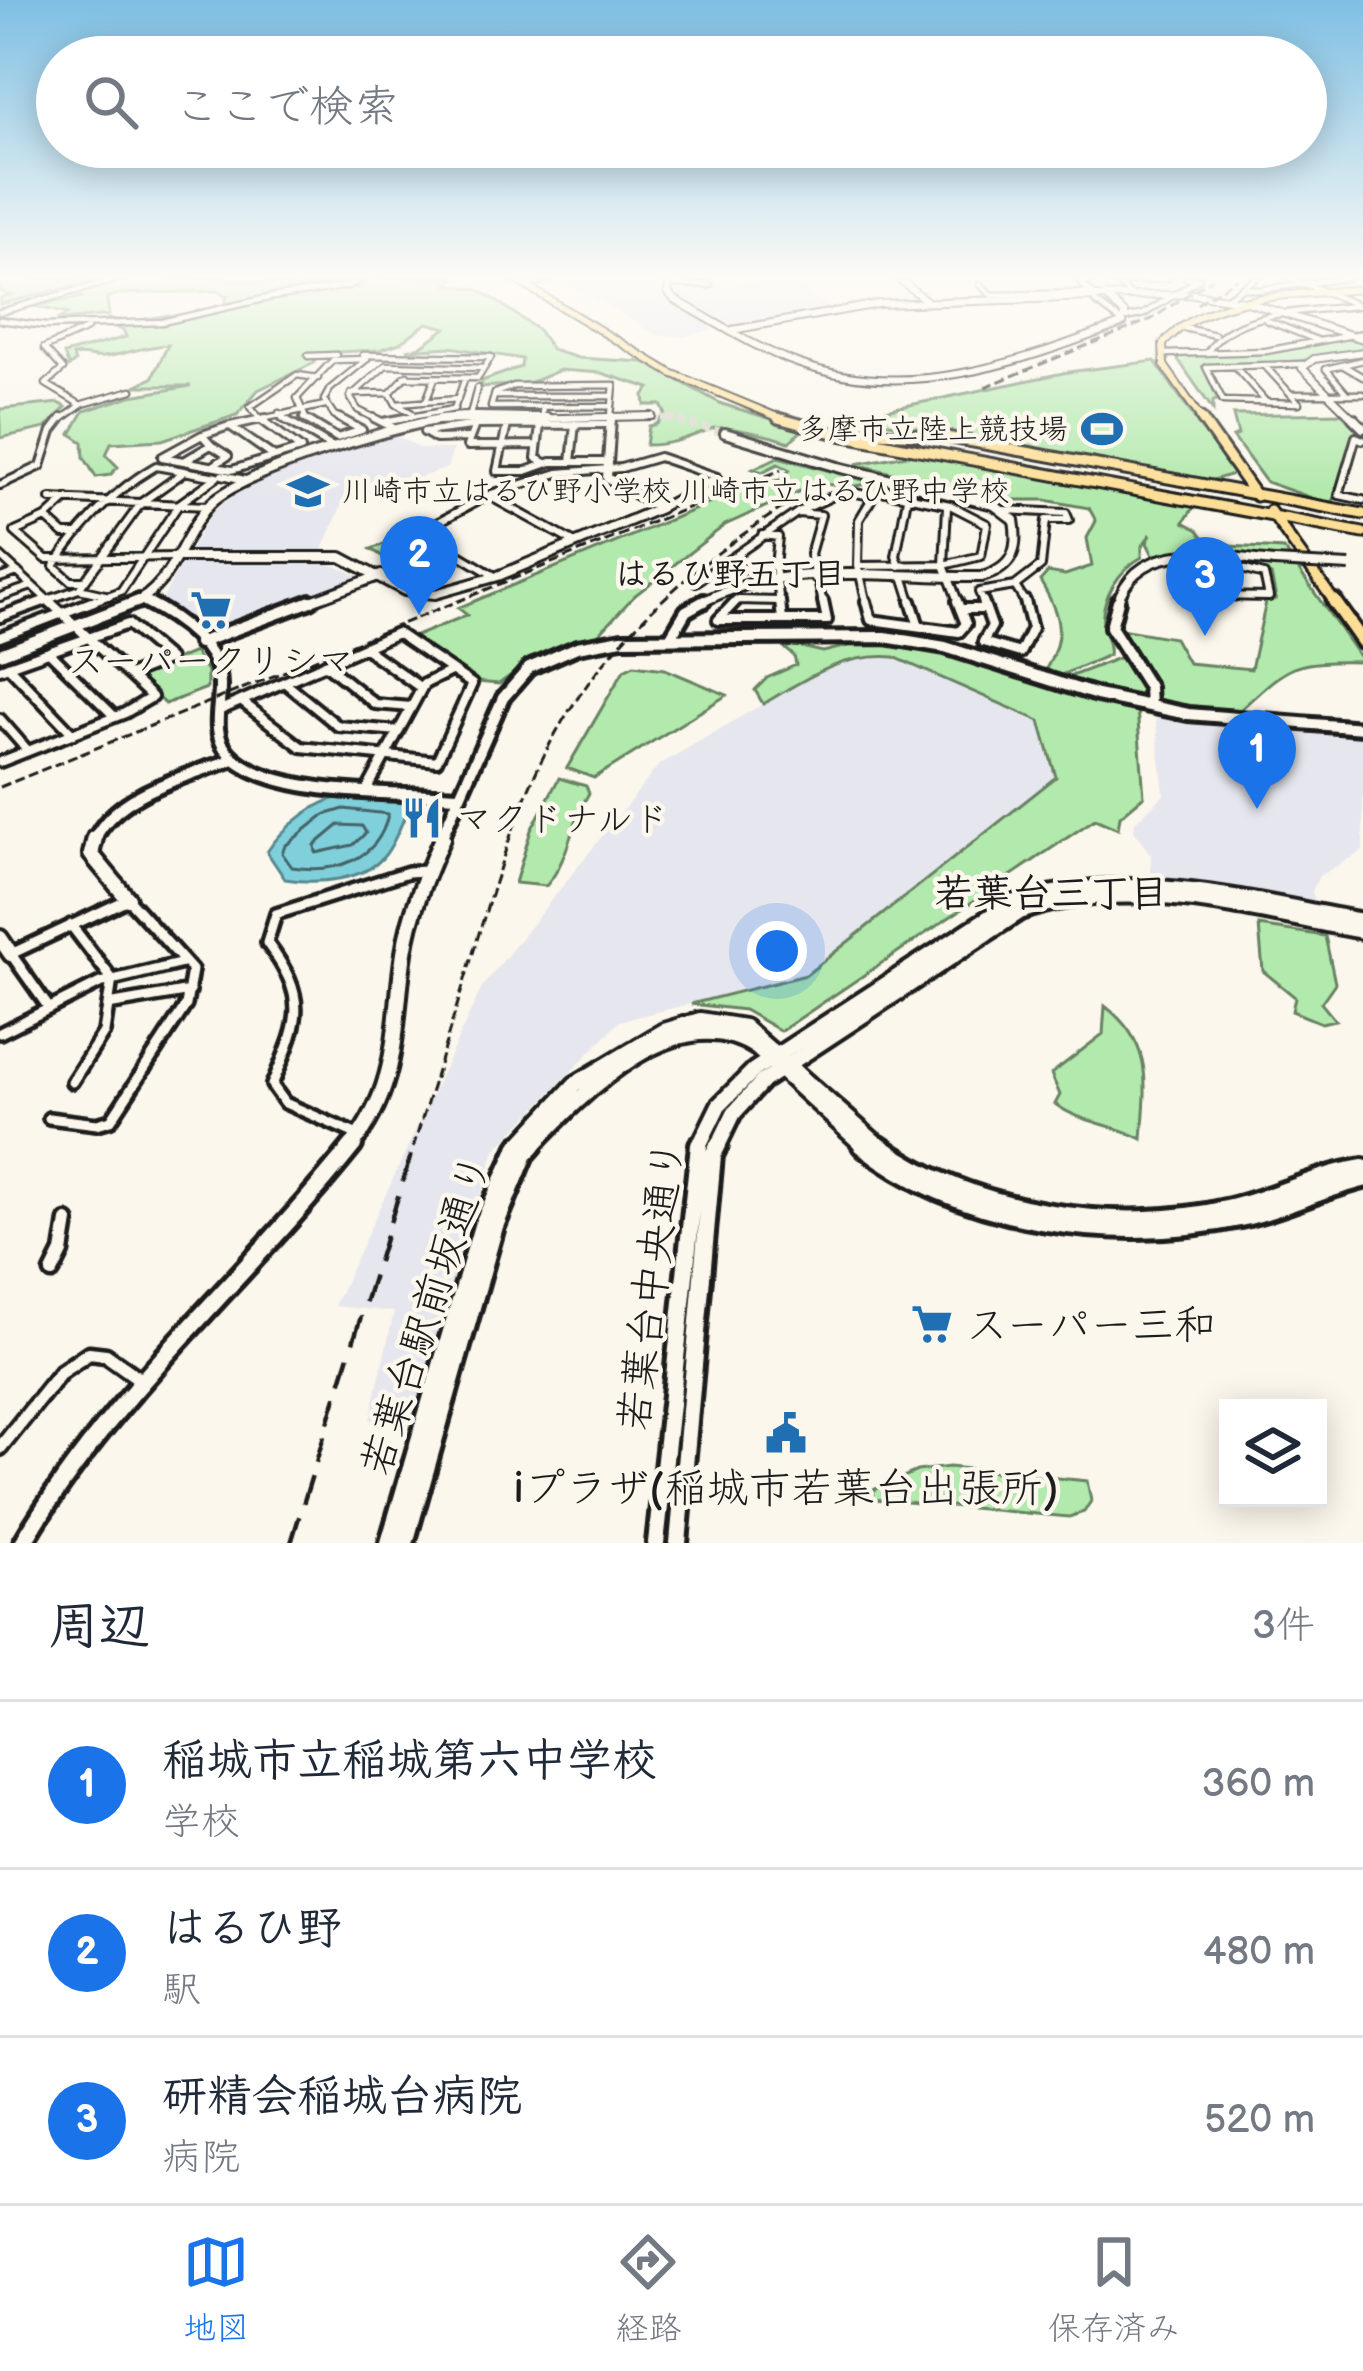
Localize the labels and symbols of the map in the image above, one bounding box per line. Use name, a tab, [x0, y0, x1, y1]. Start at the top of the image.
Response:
sports icon: 多摩市立陸上競技場	[1079, 406, 1125, 452]
place label: 多摩市立陸上競技場	[798, 412, 1068, 448]
school or university icon: 川崎市立はるひ野小学校 川崎市立はるひ野中学校	[285, 468, 331, 514]
place label: 川崎市立はるひ野小学校 川崎市立はるひ野中学校	[342, 474, 1010, 510]
pin: 2	[380, 516, 458, 615]
pin: 3	[1166, 537, 1244, 636]
district label: はるひ野五丁目	[615, 555, 846, 595]
supermarket icon: スーパークリシマ	[188, 587, 234, 633]
place label: スーパークリシマ	[68, 641, 354, 684]
pin: 1	[1218, 710, 1296, 809]
restaurant icon: マクドナルド	[399, 795, 445, 841]
place label: マクドナルド	[456, 799, 669, 842]
district label: 若葉台三丁目	[934, 871, 1168, 918]
your location	[747, 921, 807, 981]
street label: 若葉台中央通り	[609, 1136, 696, 1434]
street label: 若葉台駅前坂通り	[351, 1147, 504, 1482]
supermarket icon: スーパー三和	[909, 1301, 955, 1347]
place label: スーパー三和	[966, 1301, 1216, 1352]
public building icon: iプラザ(稲城市若葉台出張所)	[763, 1410, 809, 1456]
place label: iプラザ(稲城市若葉台出張所)	[514, 1464, 1058, 1515]

